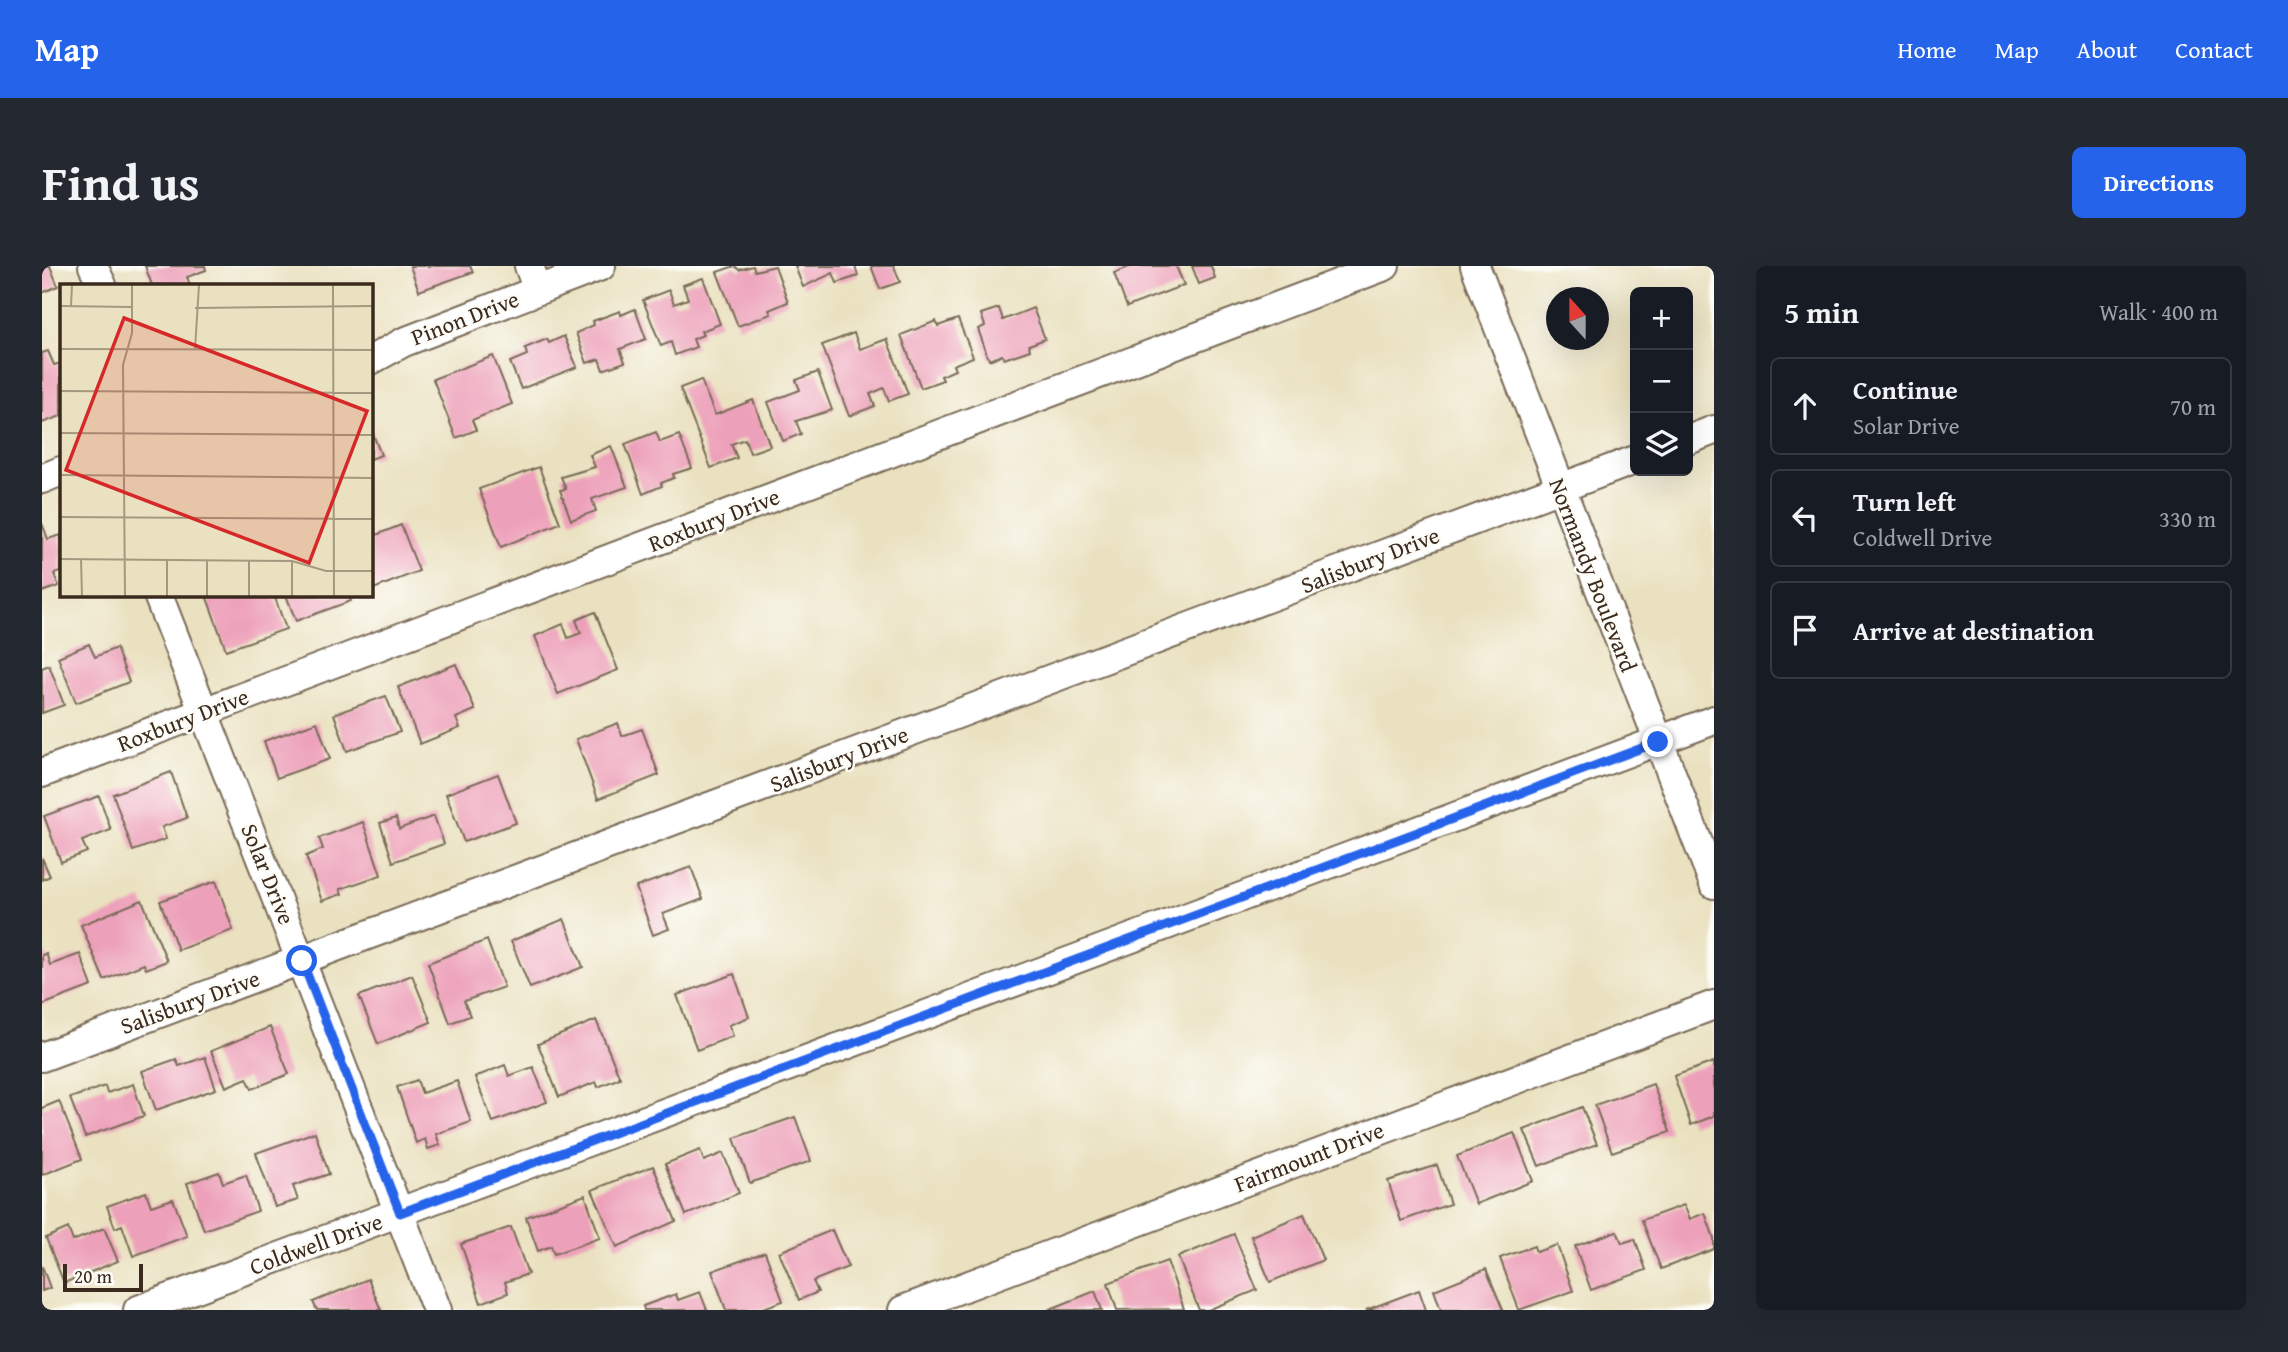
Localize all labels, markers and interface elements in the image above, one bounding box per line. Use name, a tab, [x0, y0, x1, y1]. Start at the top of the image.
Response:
text: Map	[35, 25, 99, 73]
text: Home	[1898, 32, 1957, 67]
text: Map	[1995, 32, 2039, 67]
text: About	[2077, 32, 2137, 67]
text: Contact	[2175, 32, 2253, 67]
text: Find us	[42, 146, 200, 218]
button: Directions	[2072, 147, 2246, 218]
street label: Pinon Drive	[406, 282, 524, 353]
inset map	[60, 284, 373, 597]
north arrow	[1546, 287, 1609, 350]
map controls	[1630, 287, 1693, 476]
button: +	[1630, 287, 1693, 350]
text: 5 min	[1784, 290, 1859, 334]
text: Walk · 400 m	[2099, 295, 2218, 328]
button: −	[1630, 350, 1693, 413]
text: Continue	[1853, 370, 1958, 409]
icon: ahead	[1786, 387, 1824, 425]
text: 70 m	[2170, 390, 2216, 423]
text: Solar Drive	[1853, 409, 1959, 442]
button: layers	[1630, 413, 1693, 476]
street label: Normandy Boulevard	[1541, 473, 1646, 677]
street label: Roxbury Drive	[643, 479, 784, 560]
text: Turn left	[1853, 482, 1956, 521]
icon: left	[1786, 499, 1824, 537]
text: 330 m	[2159, 502, 2216, 535]
street label: Salisbury Drive	[1296, 518, 1444, 601]
text: Coldwell Drive	[1853, 521, 1992, 554]
icon: arrive	[1786, 611, 1824, 649]
text: Arrive at destination	[1853, 611, 2094, 650]
street label: Roxbury Drive	[112, 679, 253, 760]
street label: Salisbury Drive	[765, 717, 913, 800]
route end	[1642, 726, 1673, 757]
street label: Solar Drive	[233, 818, 304, 929]
route start	[286, 945, 317, 976]
street label: Salisbury Drive	[116, 961, 264, 1042]
street label: Fairmount Drive	[1229, 1113, 1388, 1200]
street label: Coldwell Drive	[245, 1204, 387, 1283]
scale bar	[63, 1261, 144, 1293]
text: 20 m	[74, 1262, 112, 1290]

